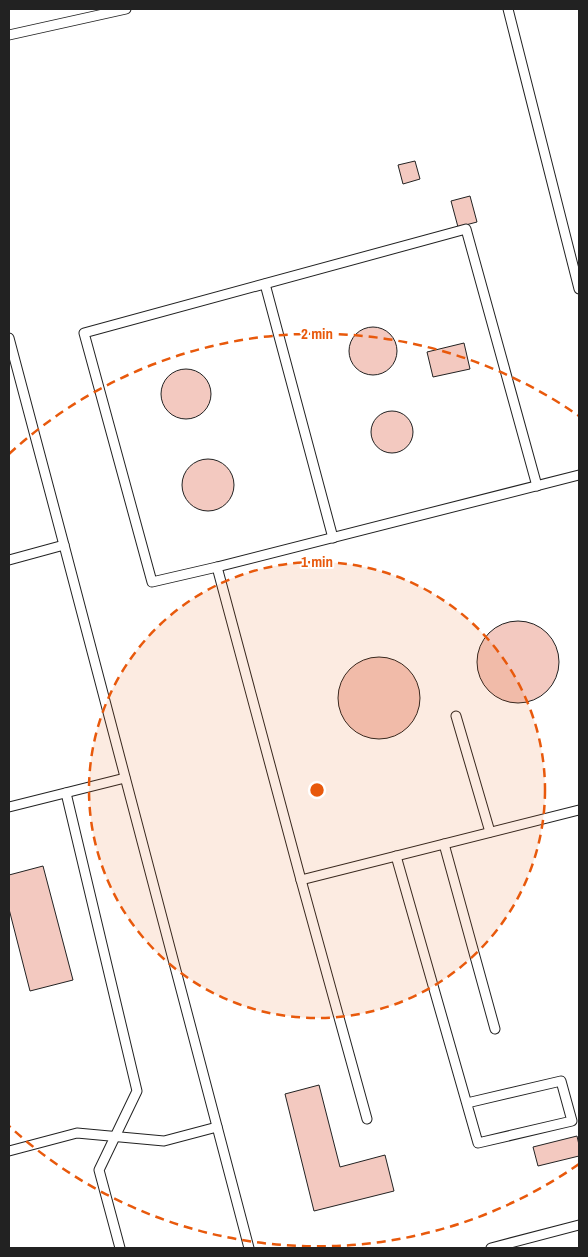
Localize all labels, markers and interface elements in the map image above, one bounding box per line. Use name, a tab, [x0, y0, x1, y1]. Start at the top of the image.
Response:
text: 2 min	[301, 323, 333, 344]
text: 1 min	[301, 551, 333, 572]
centre of rings	[308, 781, 326, 799]

